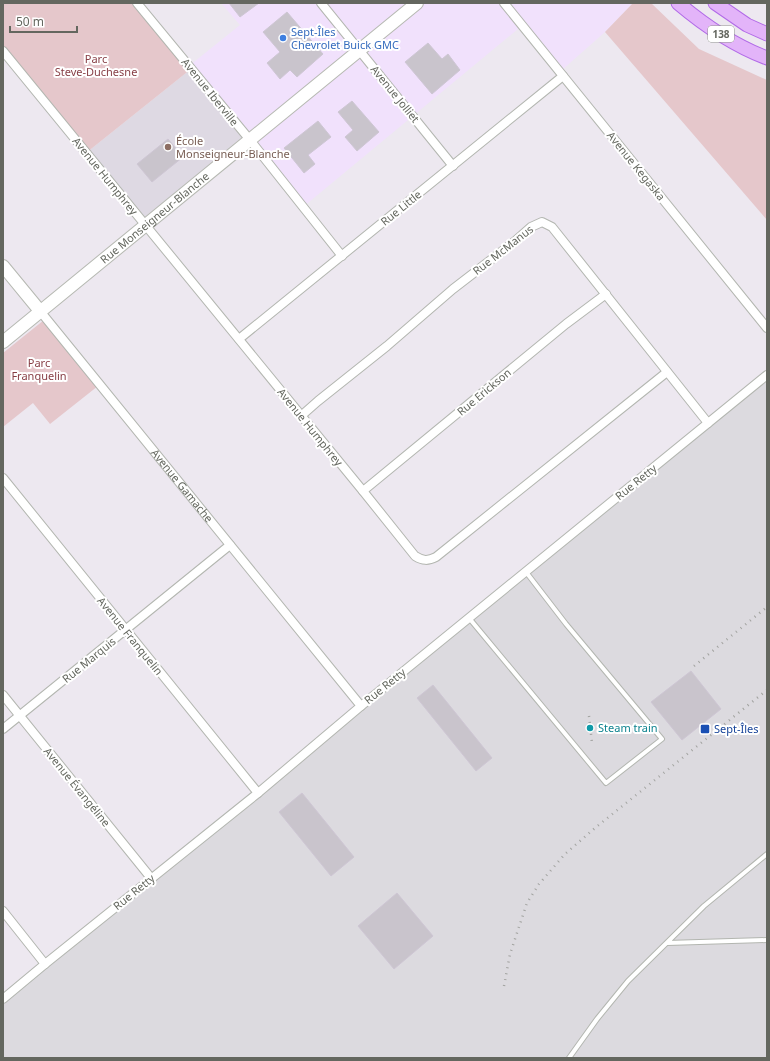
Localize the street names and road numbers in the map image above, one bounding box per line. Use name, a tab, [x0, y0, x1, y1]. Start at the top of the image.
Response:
road number: 138	[708, 26, 734, 42]
street label: Avenue Iberville	[178, 55, 242, 129]
street label: Avenue Jolliet	[368, 62, 423, 126]
street label: Avenue Kegaska	[604, 128, 669, 203]
street label: Avenue Humphrey	[69, 134, 142, 218]
street label: Rue Monseigneur-Blanche	[97, 168, 212, 266]
street label: Rue Little	[377, 187, 424, 229]
street label: Rue McManus	[469, 221, 536, 278]
street label: Rue Erickson	[454, 365, 514, 419]
street label: Avenue Humphrey	[274, 385, 347, 469]
street label: Avenue Gamache	[148, 445, 217, 525]
street label: Rue Retty	[612, 460, 660, 503]
street label: Avenue Franquelin	[94, 593, 167, 678]
street label: Rue Marquis	[59, 633, 119, 686]
street label: Rue Retty	[361, 664, 409, 707]
street label: Avenue Évangéline	[41, 744, 114, 829]
street label: Rue Retty	[110, 870, 158, 913]

